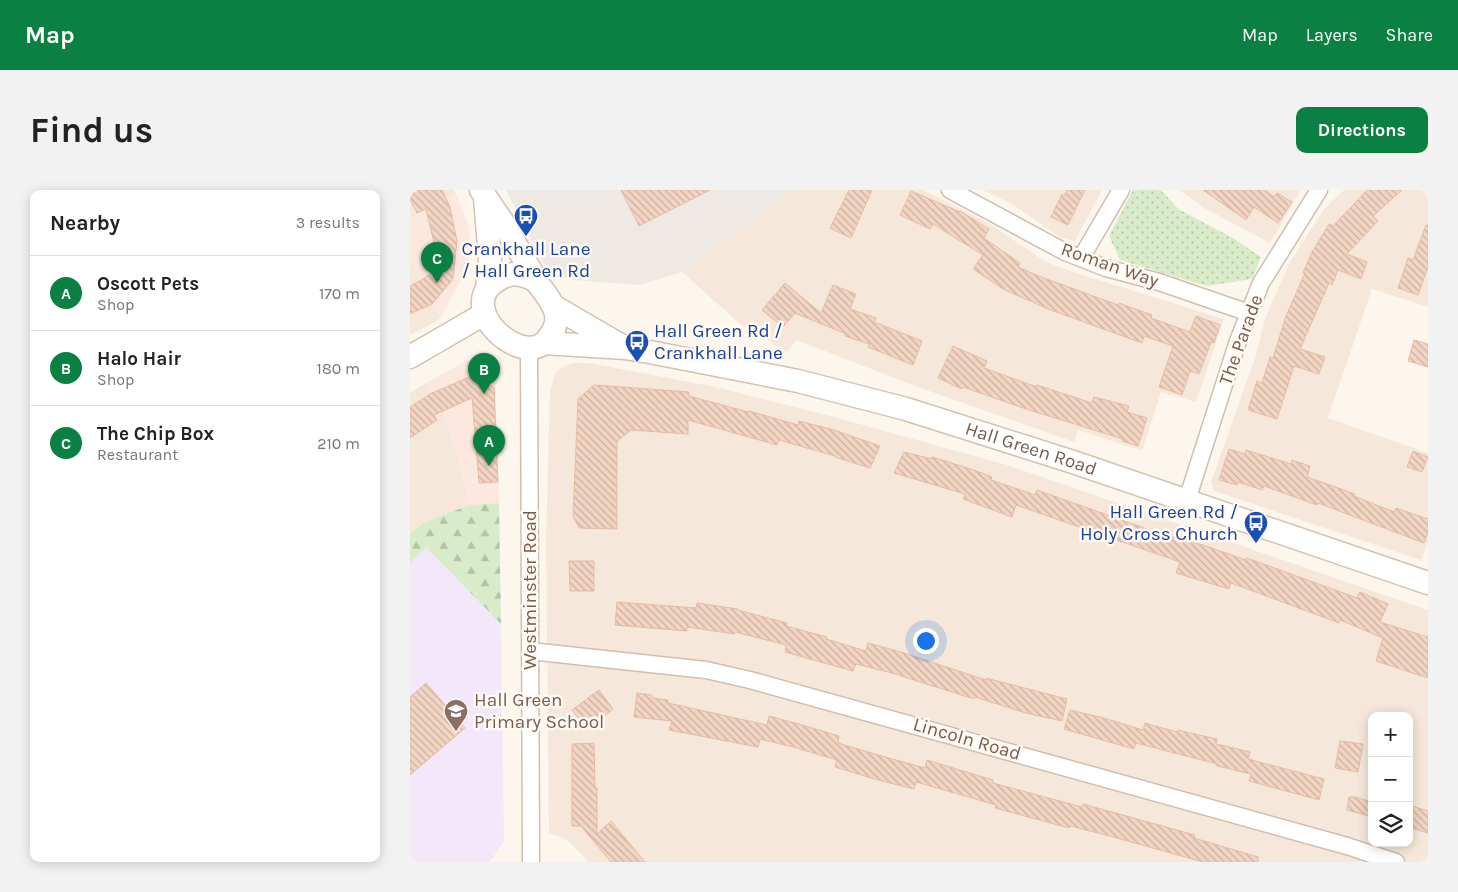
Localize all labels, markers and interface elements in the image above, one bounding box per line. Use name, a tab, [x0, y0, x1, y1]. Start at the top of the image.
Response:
text: Map	[25, 21, 75, 49]
text: Map	[1242, 24, 1278, 46]
text: Layers	[1306, 24, 1358, 46]
text: Share	[1386, 24, 1433, 46]
button: Directions	[1296, 107, 1428, 153]
text: Find us	[30, 110, 153, 151]
bus stop icon: Crankhall Lane / Hall Green Rd	[513, 203, 539, 237]
text: Nearby	[50, 211, 120, 235]
text: 3 results	[296, 213, 360, 232]
place label: Crankhall Lane / Hall Green Rd	[462, 238, 590, 282]
street label: Roman Way	[1058, 238, 1162, 292]
pin: C	[421, 242, 453, 283]
text: Oscott Pets	[97, 273, 199, 295]
text: A	[61, 284, 71, 303]
text: 170 m	[319, 284, 360, 303]
street label: The Parade	[1214, 292, 1268, 388]
text: Shop	[97, 295, 134, 314]
place label: Hall Green Rd / Crankhall Lane	[654, 320, 783, 364]
bus stop icon: Hall Green Rd / Crankhall Lane	[624, 329, 650, 363]
text: Halo Hair	[97, 348, 181, 370]
pin: B	[468, 353, 500, 394]
text: B	[61, 359, 71, 378]
text: 180 m	[317, 359, 360, 378]
text: Shop	[97, 370, 134, 389]
street label: Hall Green Road	[963, 418, 1100, 480]
text: The Chip Box	[97, 423, 214, 445]
pin: A	[473, 425, 505, 466]
text: C	[61, 434, 71, 453]
text: 210 m	[317, 434, 360, 453]
text: Restaurant	[97, 445, 178, 464]
place label: Hall Green Rd / Holy Cross Church	[1080, 501, 1238, 545]
street label: Westminster Road	[519, 510, 541, 670]
bus stop icon: Hall Green Rd / Holy Cross Church	[1243, 510, 1269, 544]
your location	[913, 628, 939, 654]
place label: Hall Green Primary School	[474, 689, 604, 733]
school or university icon: Hall Green Primary School	[443, 698, 469, 732]
map controls	[1368, 712, 1413, 847]
button: +	[1368, 712, 1413, 757]
street label: Lincoln Road	[910, 713, 1024, 765]
button: −	[1368, 757, 1413, 802]
button: layers	[1368, 802, 1413, 847]

